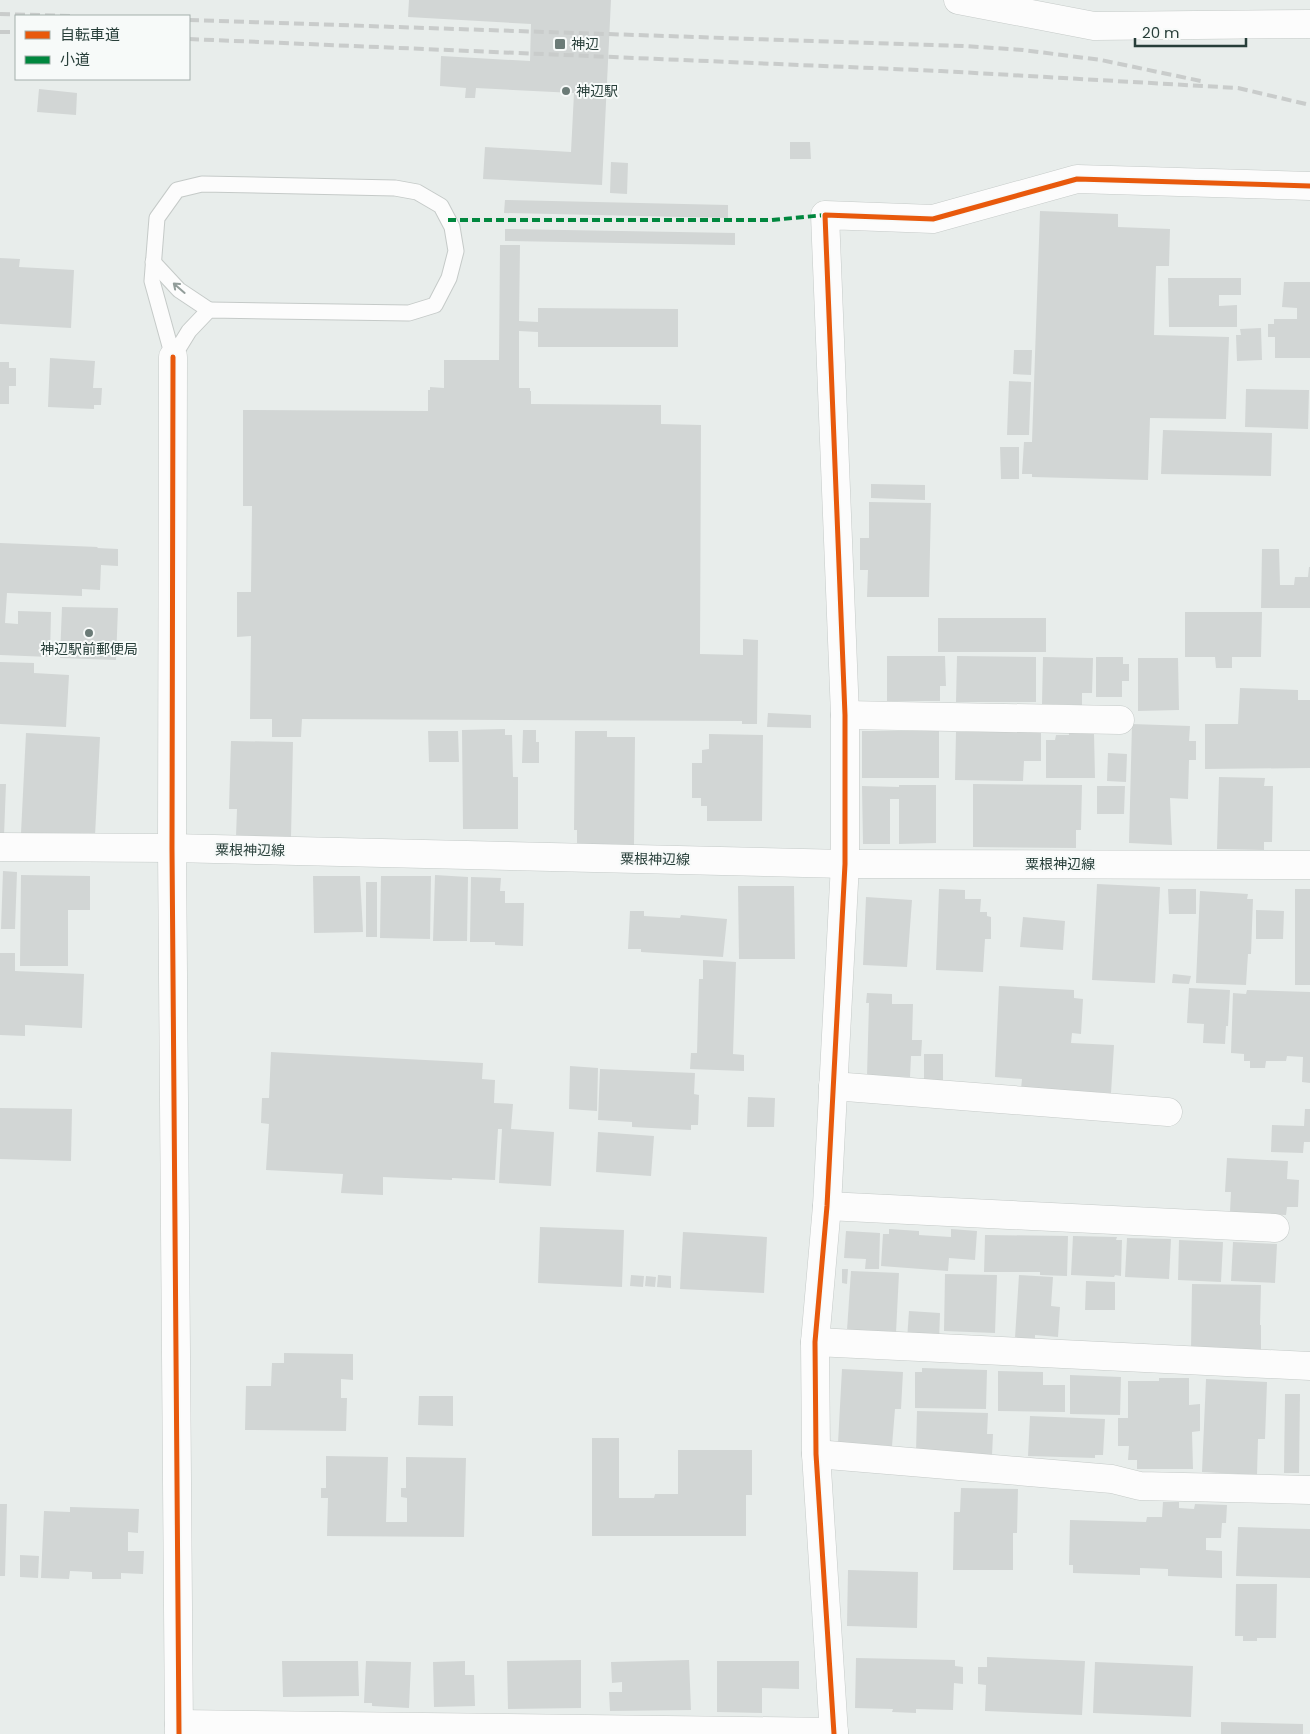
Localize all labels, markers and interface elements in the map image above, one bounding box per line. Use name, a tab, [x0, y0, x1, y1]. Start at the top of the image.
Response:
legend	[15, 15, 190, 80]
scale bar	[1135, 15, 1246, 47]
text: 20 m	[1142, 22, 1180, 43]
text: 自転車道	[60, 24, 120, 45]
place label: 神辺	[571, 34, 599, 54]
marker: 神辺	[553, 37, 567, 51]
text: 小道	[60, 49, 90, 70]
place label: 神辺駅	[576, 81, 618, 101]
marker: 神辺駅	[560, 85, 572, 97]
one-way arrow	[173, 282, 186, 294]
marker: 神辺駅前郵便局	[83, 627, 95, 639]
place label: 神辺駅前郵便局	[40, 639, 138, 659]
street label: 粟根神辺線	[215, 839, 285, 861]
street label: 粟根神辺線	[620, 848, 690, 870]
street label: 粟根神辺線	[1025, 854, 1095, 874]

